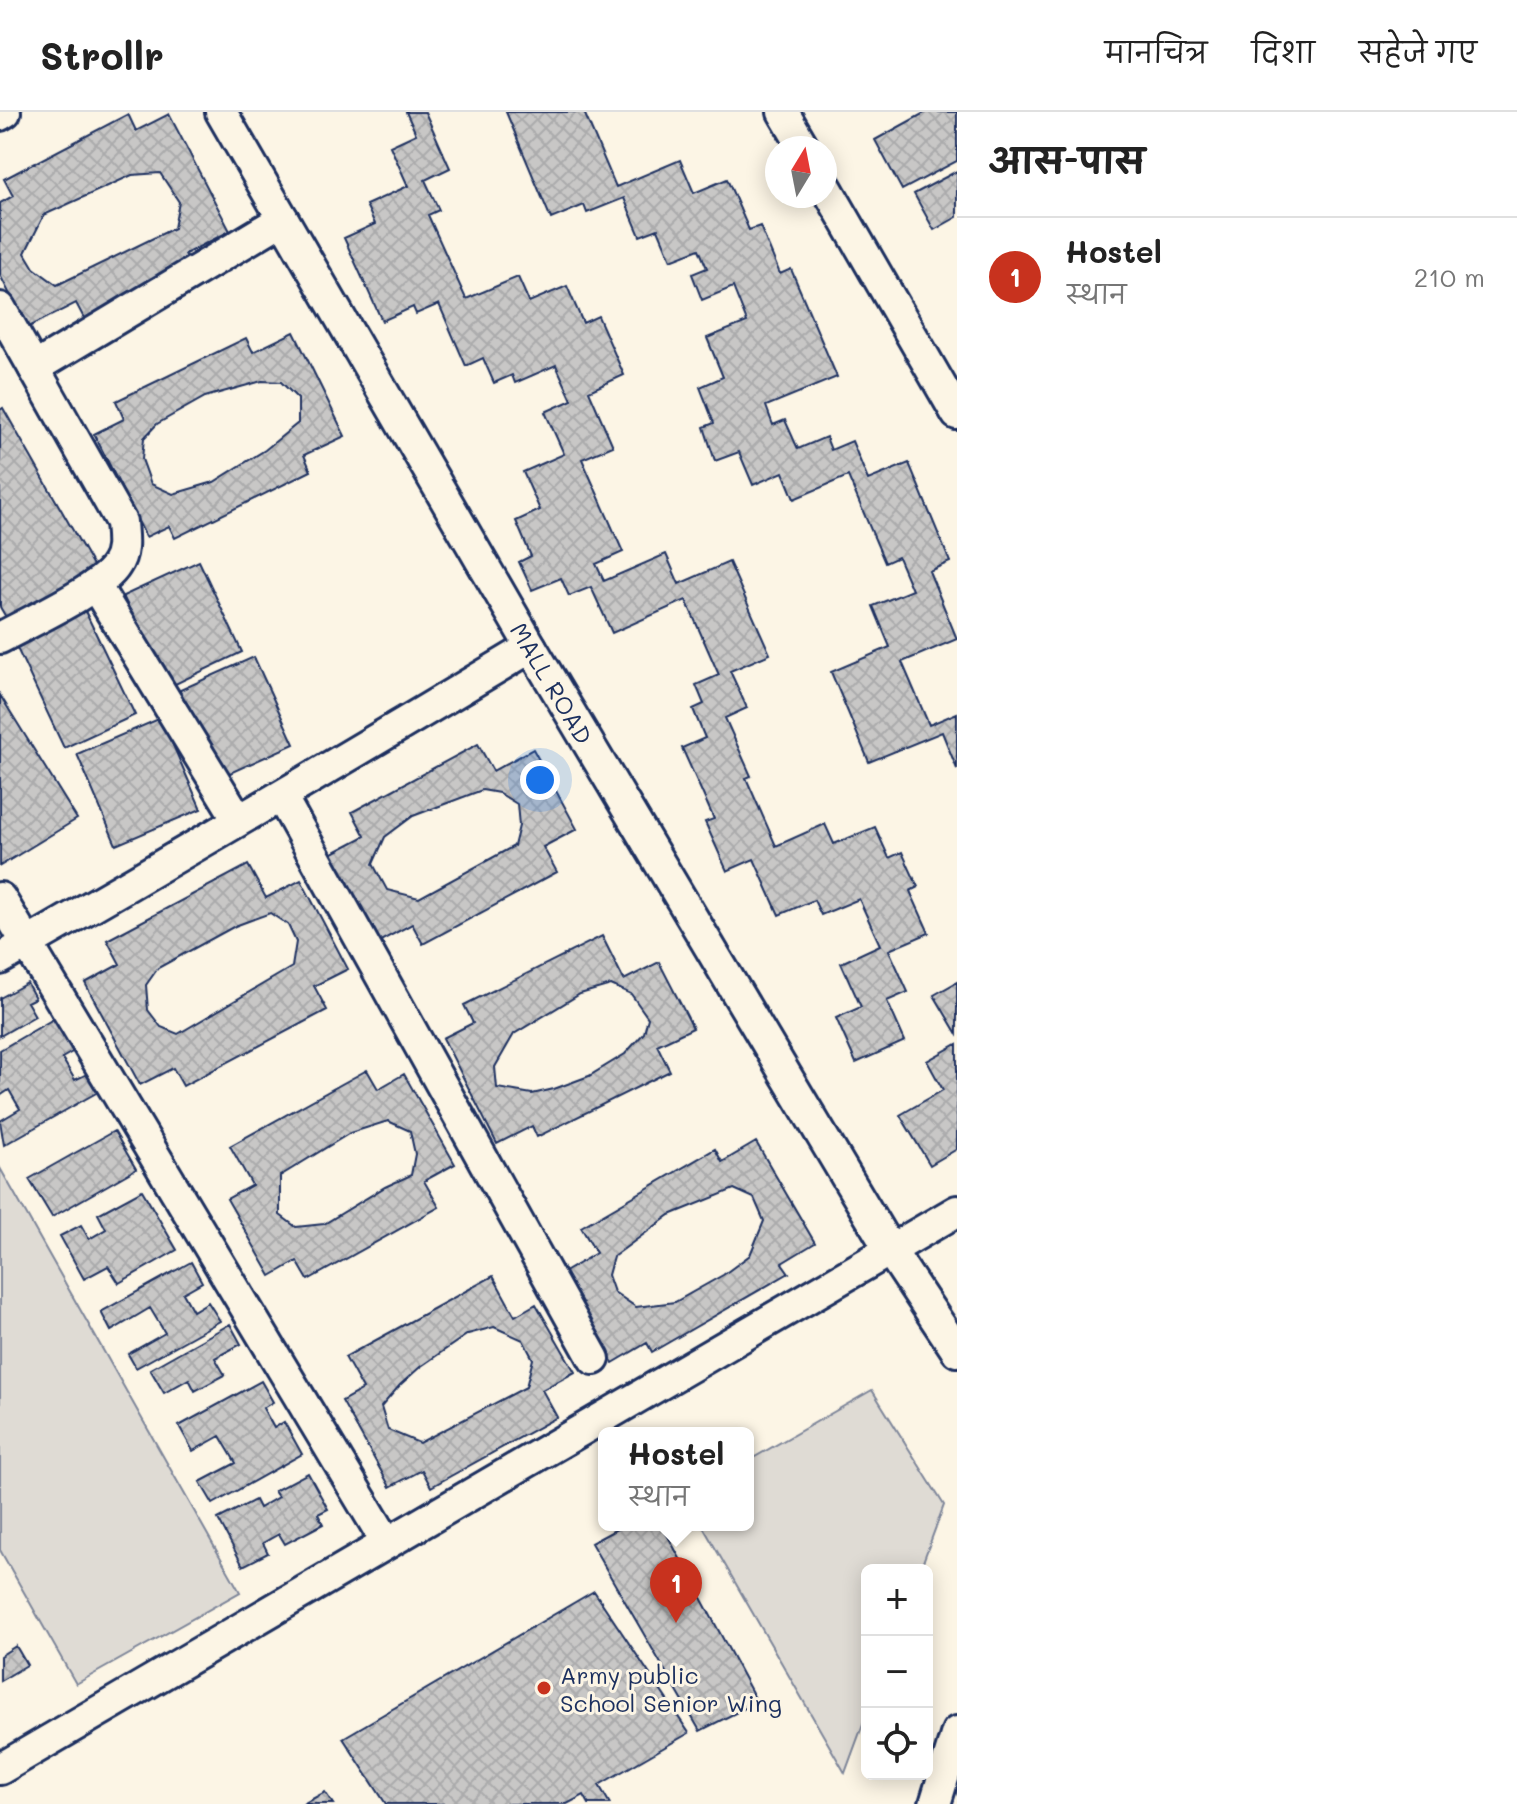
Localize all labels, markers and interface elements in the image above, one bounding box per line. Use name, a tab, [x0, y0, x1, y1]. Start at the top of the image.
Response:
text: Strollr	[40, 30, 164, 80]
text: मानचित्र	[1105, 34, 1207, 70]
text: दिशा	[1251, 34, 1315, 70]
text: सहेजे गए	[1359, 34, 1477, 70]
north arrow	[765, 136, 837, 208]
text: आस-पास	[989, 137, 1145, 182]
text: Hostel	[1065, 231, 1162, 271]
text: 1	[1009, 260, 1021, 294]
text: 210 m	[1414, 260, 1485, 294]
text: स्थान	[1065, 277, 1127, 311]
street label: MALL ROAD	[504, 616, 600, 749]
your location	[520, 760, 560, 800]
popup	[598, 1427, 754, 1531]
text: Hostel	[628, 1433, 724, 1473]
text: स्थान	[628, 1479, 689, 1513]
pin: 1	[650, 1557, 702, 1623]
map controls	[861, 1564, 933, 1780]
button: +	[861, 1564, 933, 1636]
button: −	[861, 1636, 933, 1708]
place label: Army public School Senior Wing	[560, 1659, 782, 1718]
marker: Army public School Senior Wing	[535, 1679, 553, 1697]
button: locate	[861, 1708, 933, 1780]

